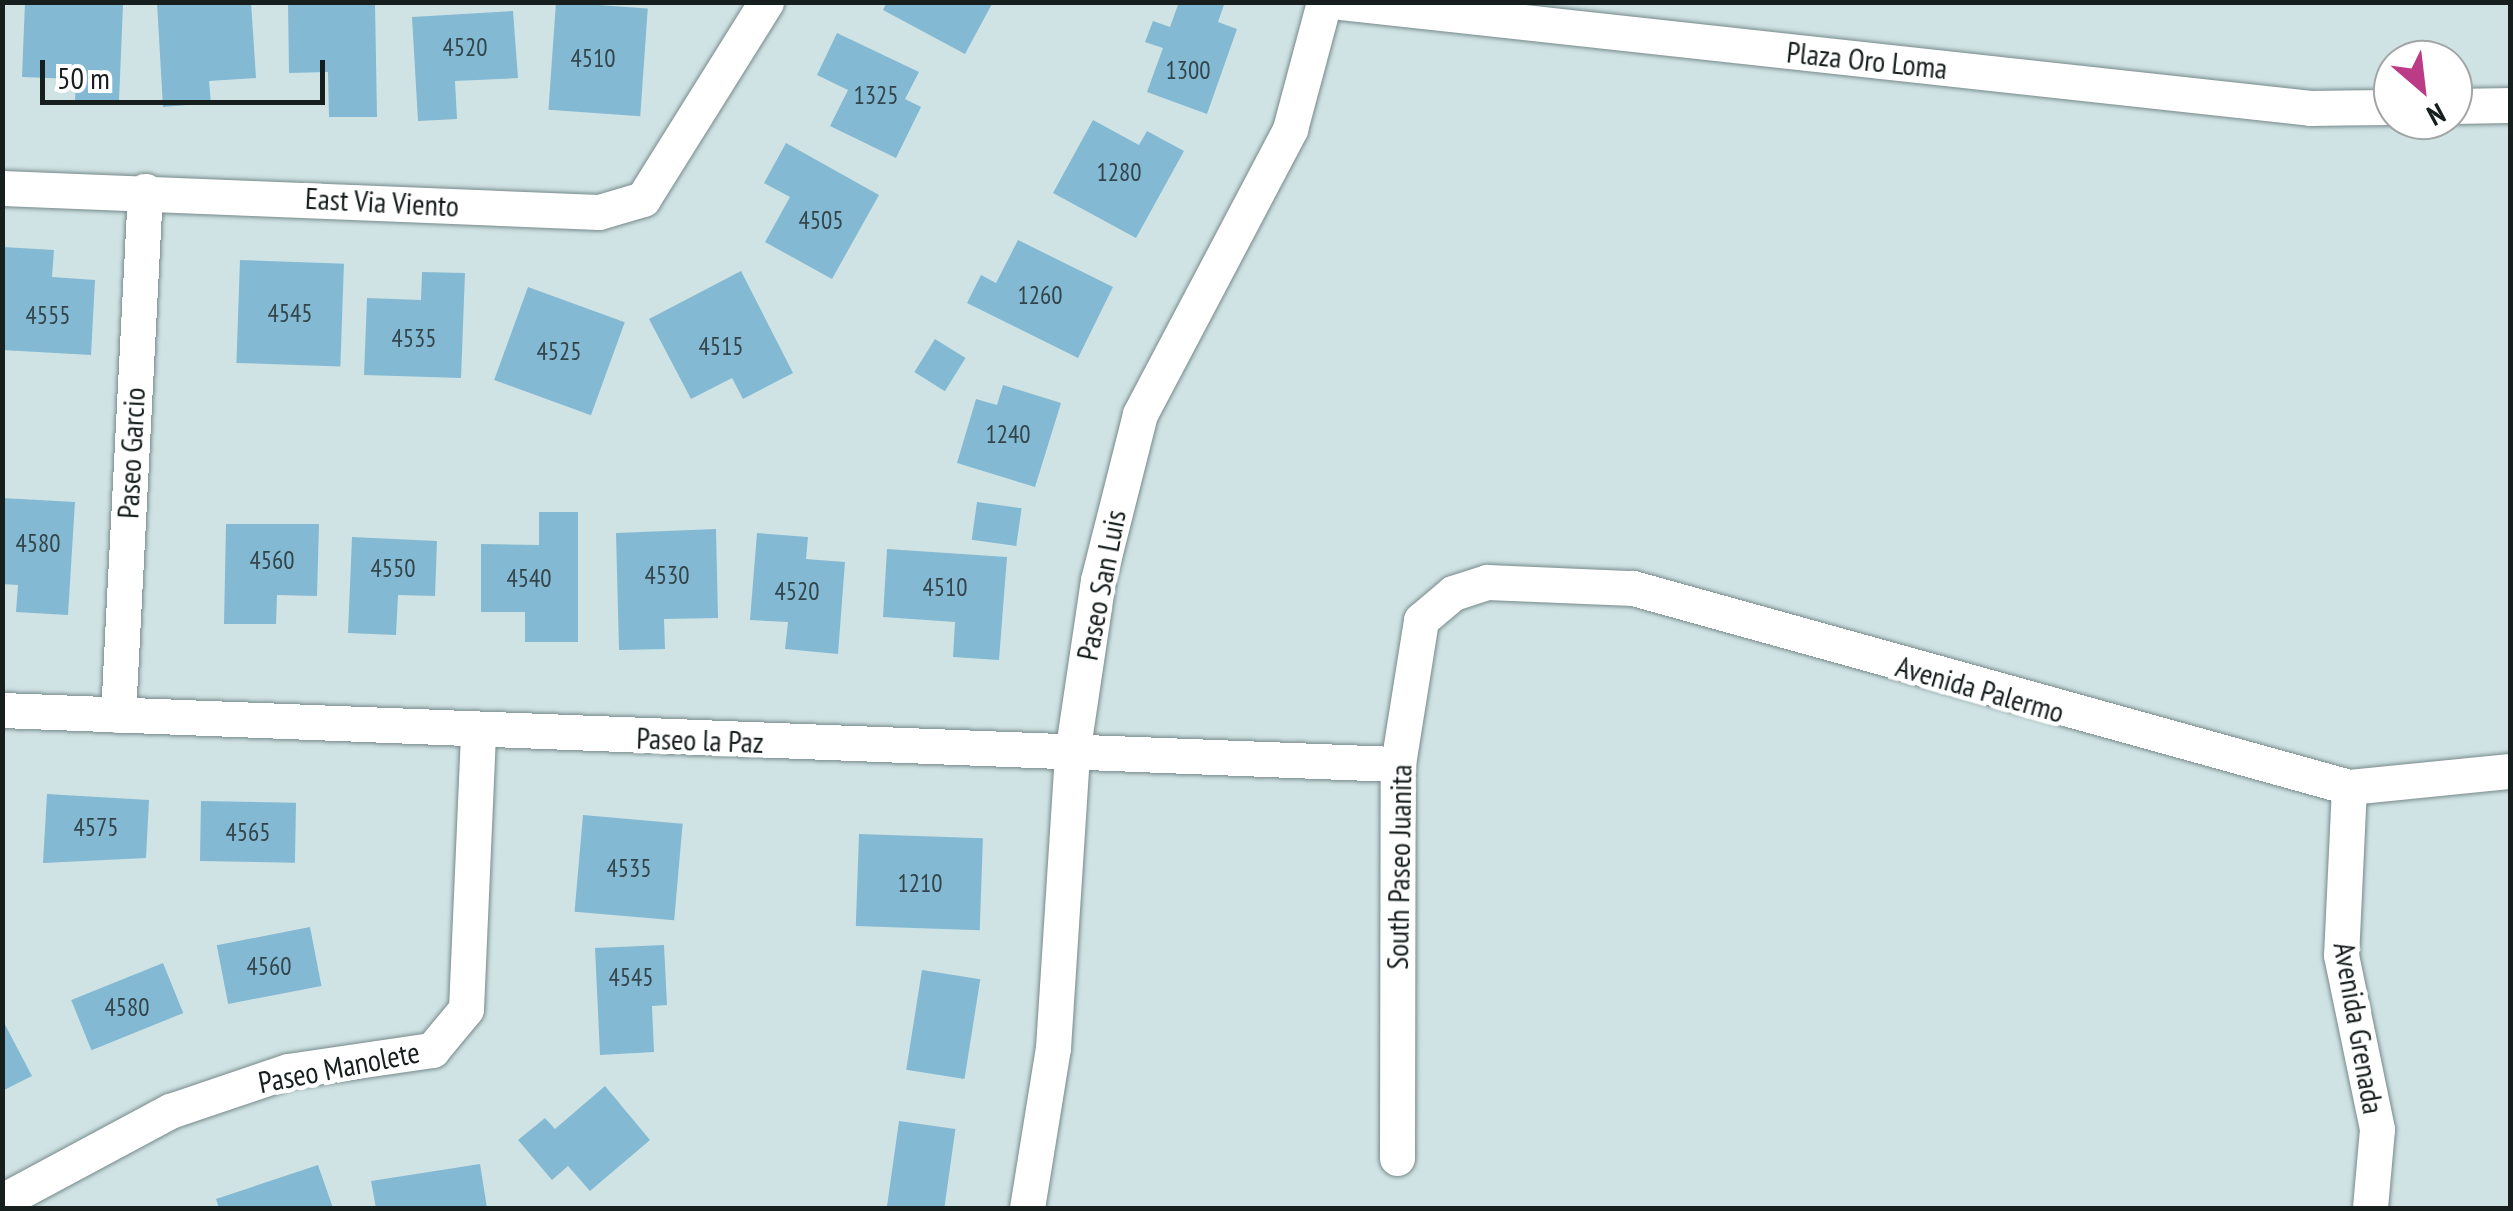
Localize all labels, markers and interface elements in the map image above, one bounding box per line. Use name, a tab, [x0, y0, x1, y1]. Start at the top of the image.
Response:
house number: 4520	[443, 32, 487, 62]
street label: Plaza Oro Loma	[1785, 34, 1949, 86]
scale bar	[45, 40, 330, 102]
north arrow	[2373, 40, 2473, 140]
house number: 4510	[571, 43, 615, 73]
house number: 1300	[1166, 55, 1210, 85]
text: 50 m	[57, 58, 110, 97]
house number: 1325	[854, 80, 898, 110]
text: N	[2421, 95, 2452, 135]
house number: 1280	[1097, 157, 1141, 187]
street label: East Via Viento	[304, 180, 460, 224]
house number: 4505	[799, 205, 843, 235]
house number: 1260	[1018, 280, 1062, 310]
house number: 4545	[268, 298, 312, 328]
house number: 4555	[26, 300, 70, 330]
house number: 4535	[392, 323, 436, 353]
house number: 4515	[699, 331, 743, 361]
house number: 4525	[537, 336, 581, 366]
street label: Paseo Garcio	[110, 386, 152, 520]
house number: 1240	[986, 419, 1030, 449]
street label: Paseo San Luis	[1069, 507, 1133, 663]
house number: 4580	[16, 528, 60, 558]
house number: 4560	[250, 545, 294, 575]
house number: 4550	[371, 553, 415, 583]
house number: 4530	[645, 560, 689, 590]
house number: 4540	[507, 563, 551, 593]
house number: 4510	[923, 572, 967, 602]
house number: 4520	[775, 576, 819, 606]
street label: Avenida Palermo	[1892, 648, 2068, 730]
street label: Paseo la Paz	[636, 720, 764, 760]
street label: South Paseo Juanita	[1379, 764, 1419, 970]
house number: 4575	[74, 812, 118, 842]
house number: 4565	[226, 817, 270, 847]
house number: 4535	[607, 853, 651, 883]
house number: 1210	[898, 868, 942, 898]
street label: Avenida Grenada	[2326, 939, 2392, 1117]
house number: 4560	[247, 951, 291, 981]
house number: 4545	[609, 962, 653, 992]
house number: 4580	[105, 992, 149, 1022]
street label: Paseo Manolete	[255, 1034, 423, 1100]

